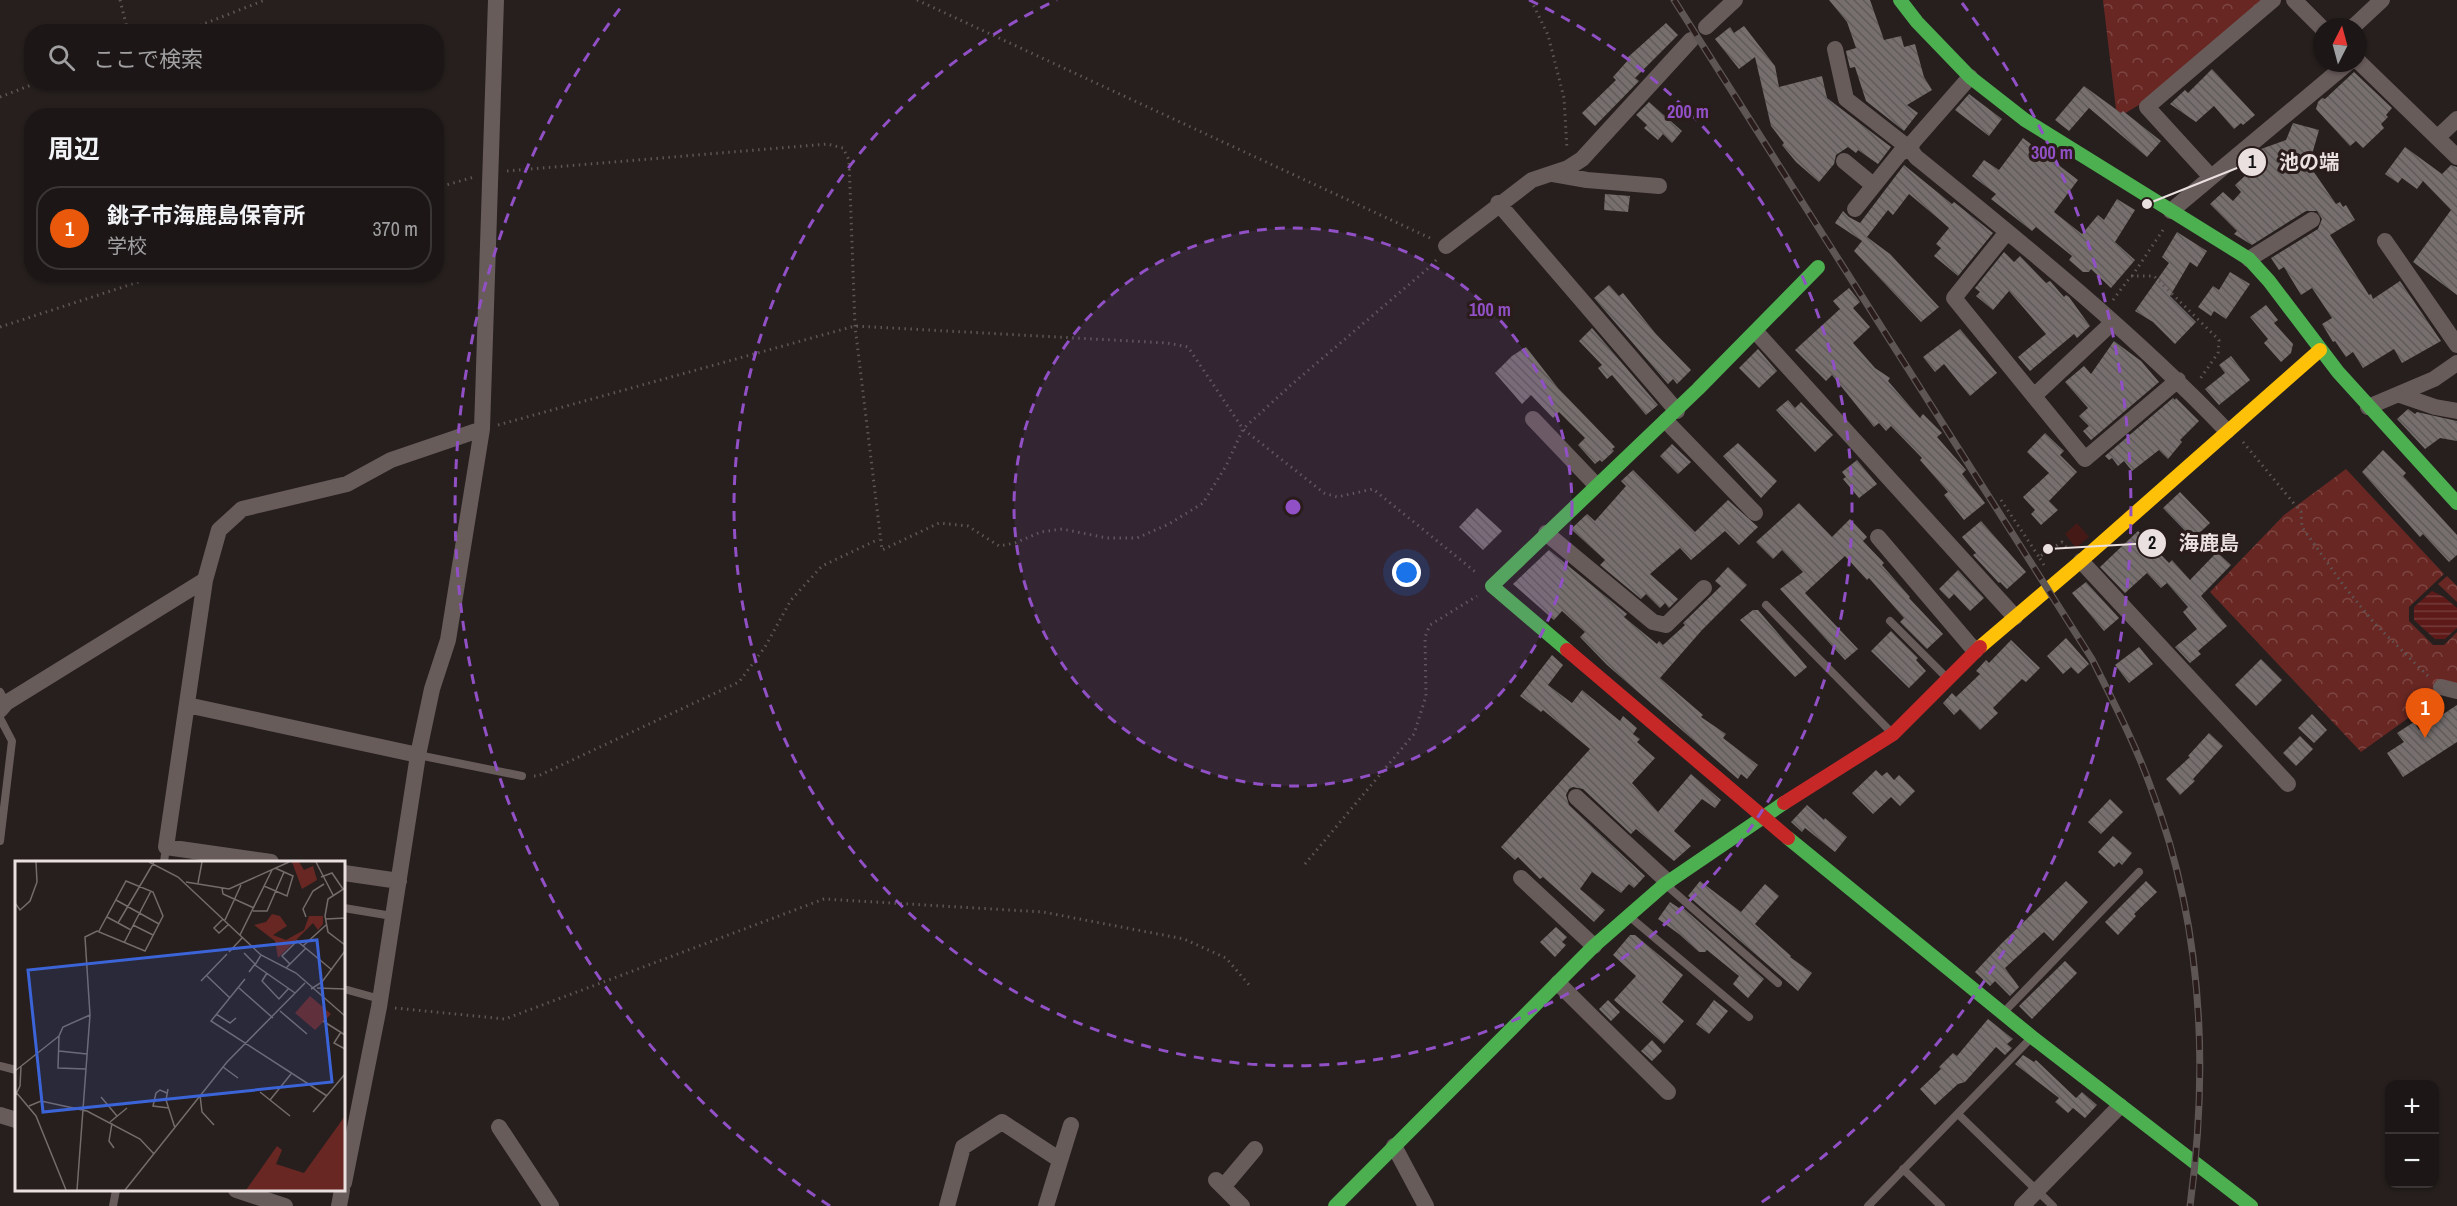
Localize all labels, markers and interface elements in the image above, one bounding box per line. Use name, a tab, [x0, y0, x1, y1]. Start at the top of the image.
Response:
north arrow	[2313, 18, 2367, 72]
search box	[24, 24, 444, 90]
icon: search	[45, 41, 78, 74]
text: ここで検索	[93, 44, 203, 74]
text: 200 m	[1667, 99, 1709, 124]
text: 周辺	[48, 131, 100, 166]
text: 300 m	[2031, 140, 2073, 165]
callout: 池の端	[2237, 143, 2351, 181]
text: 池の端	[2279, 148, 2339, 175]
text: 1	[2248, 149, 2257, 174]
text: 銚子市海鹿島保育所	[107, 200, 305, 230]
text: 1	[65, 215, 74, 242]
text: 370 m	[372, 215, 418, 242]
text: 学校	[107, 232, 147, 259]
text: 100 m	[1469, 297, 1511, 322]
centre of rings	[1283, 497, 1303, 517]
callout: 海鹿島	[2137, 524, 2251, 562]
text: 海鹿島	[2179, 529, 2239, 556]
text: 2	[2148, 530, 2156, 555]
your location	[1392, 558, 1421, 587]
pin: 1	[2406, 688, 2444, 738]
inset map	[15, 861, 345, 1191]
map controls	[2385, 1080, 2439, 1188]
button: +	[2385, 1080, 2439, 1134]
button: −	[2385, 1134, 2439, 1188]

